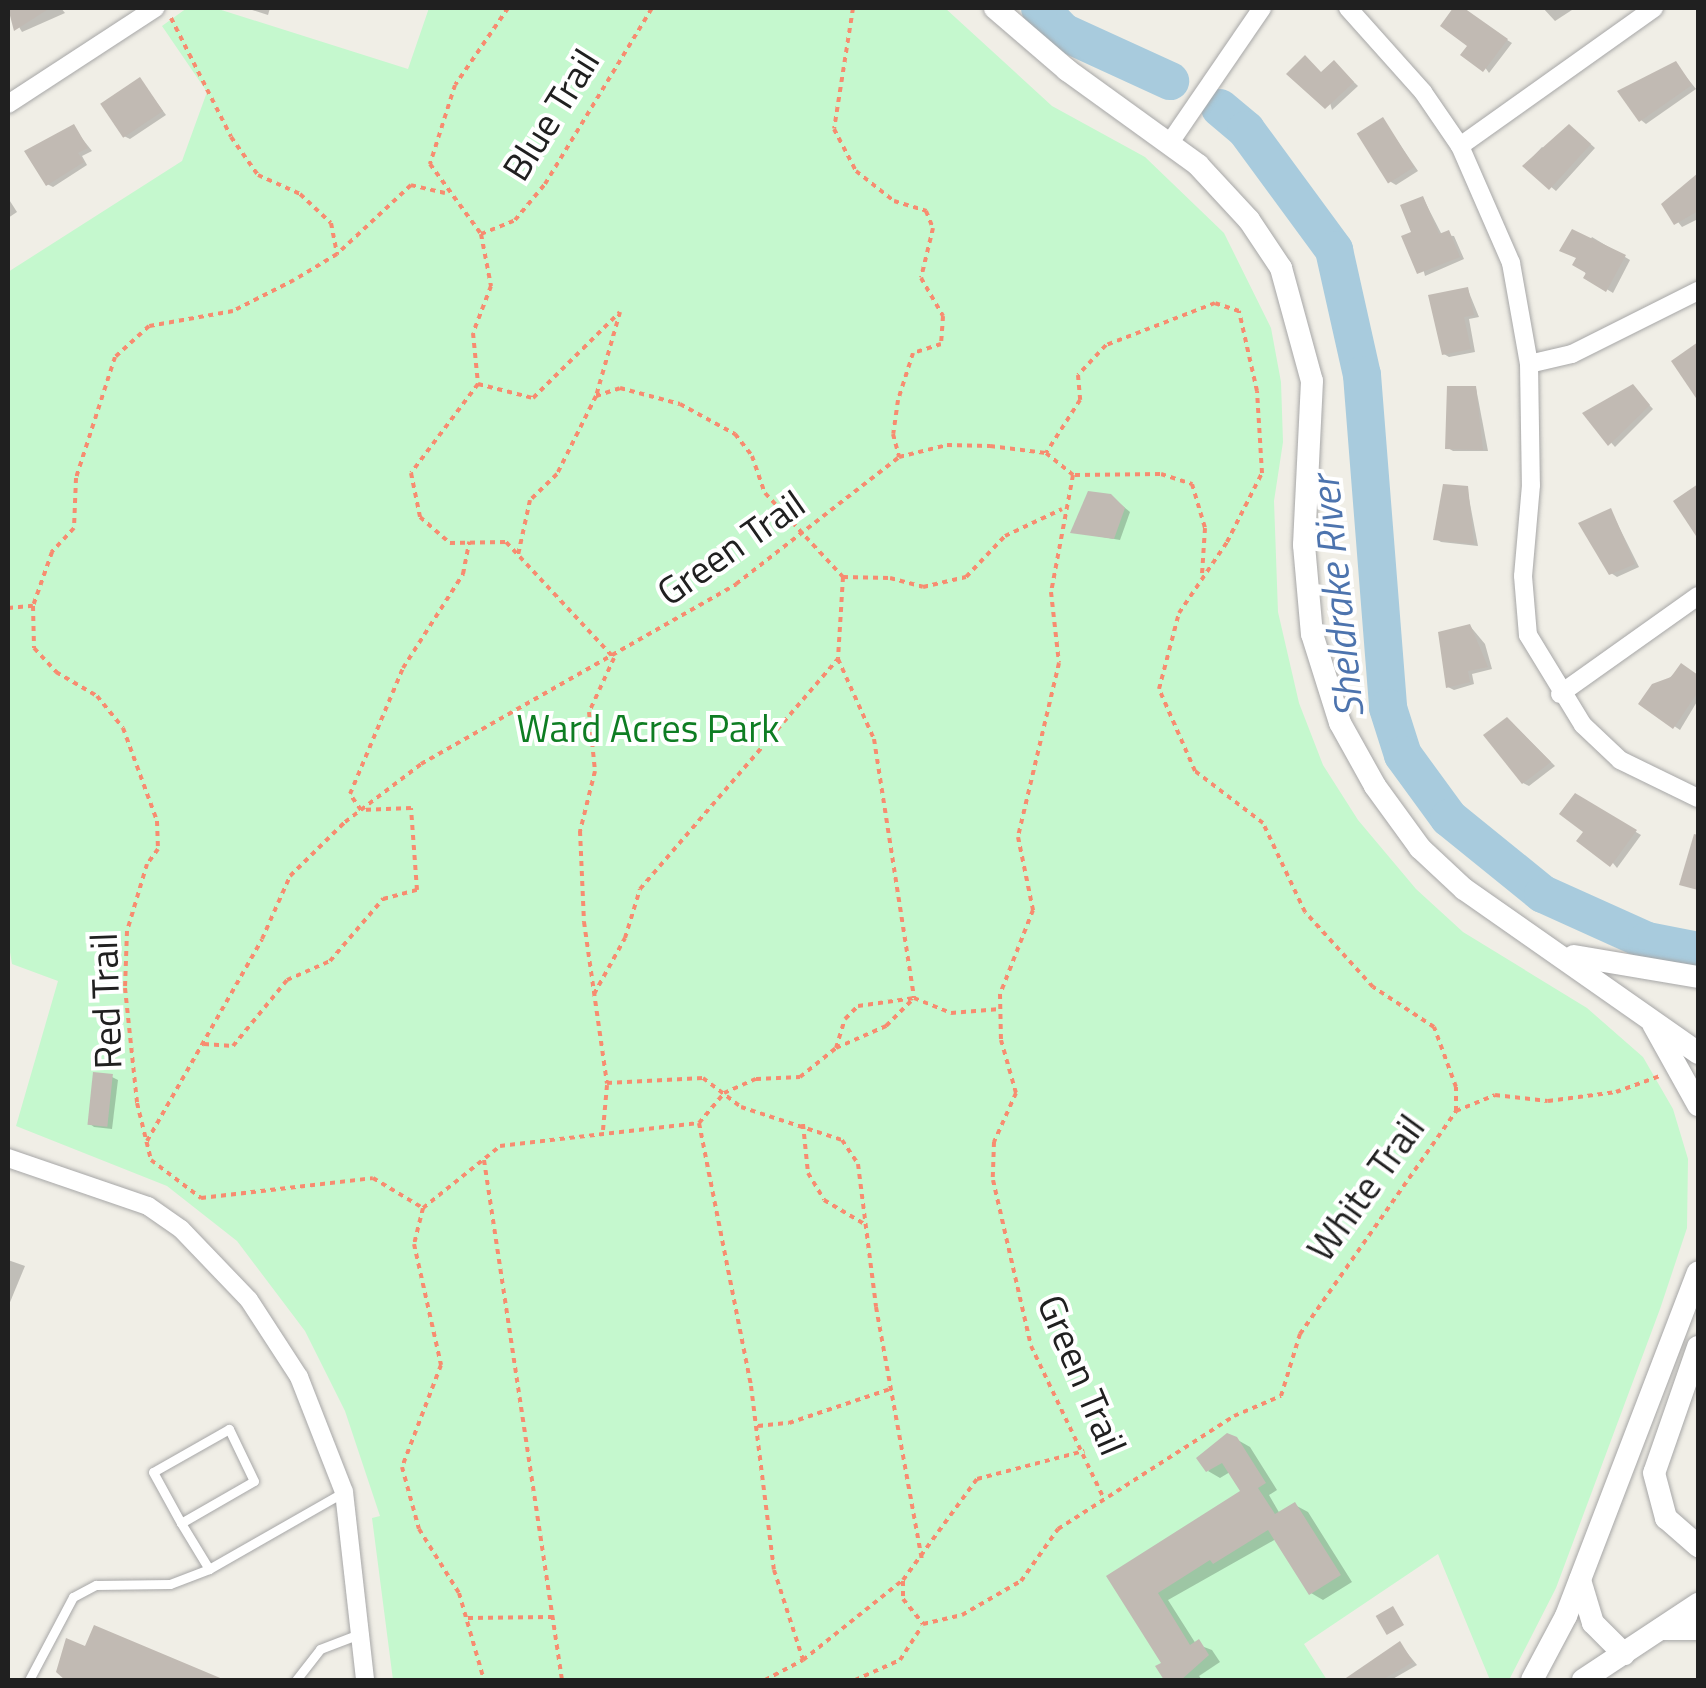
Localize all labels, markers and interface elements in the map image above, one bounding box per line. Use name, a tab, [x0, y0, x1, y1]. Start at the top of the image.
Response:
street label: Blue Trail	[493, 41, 609, 189]
water label: Sheldrake River	[1300, 474, 1374, 720]
street label: Green Trail	[649, 481, 813, 615]
park label: Ward Acres Park	[517, 706, 779, 752]
street label: Red Trail	[81, 932, 131, 1070]
street label: White Trail	[1298, 1106, 1434, 1270]
street label: Green Trail	[1028, 1288, 1136, 1462]

